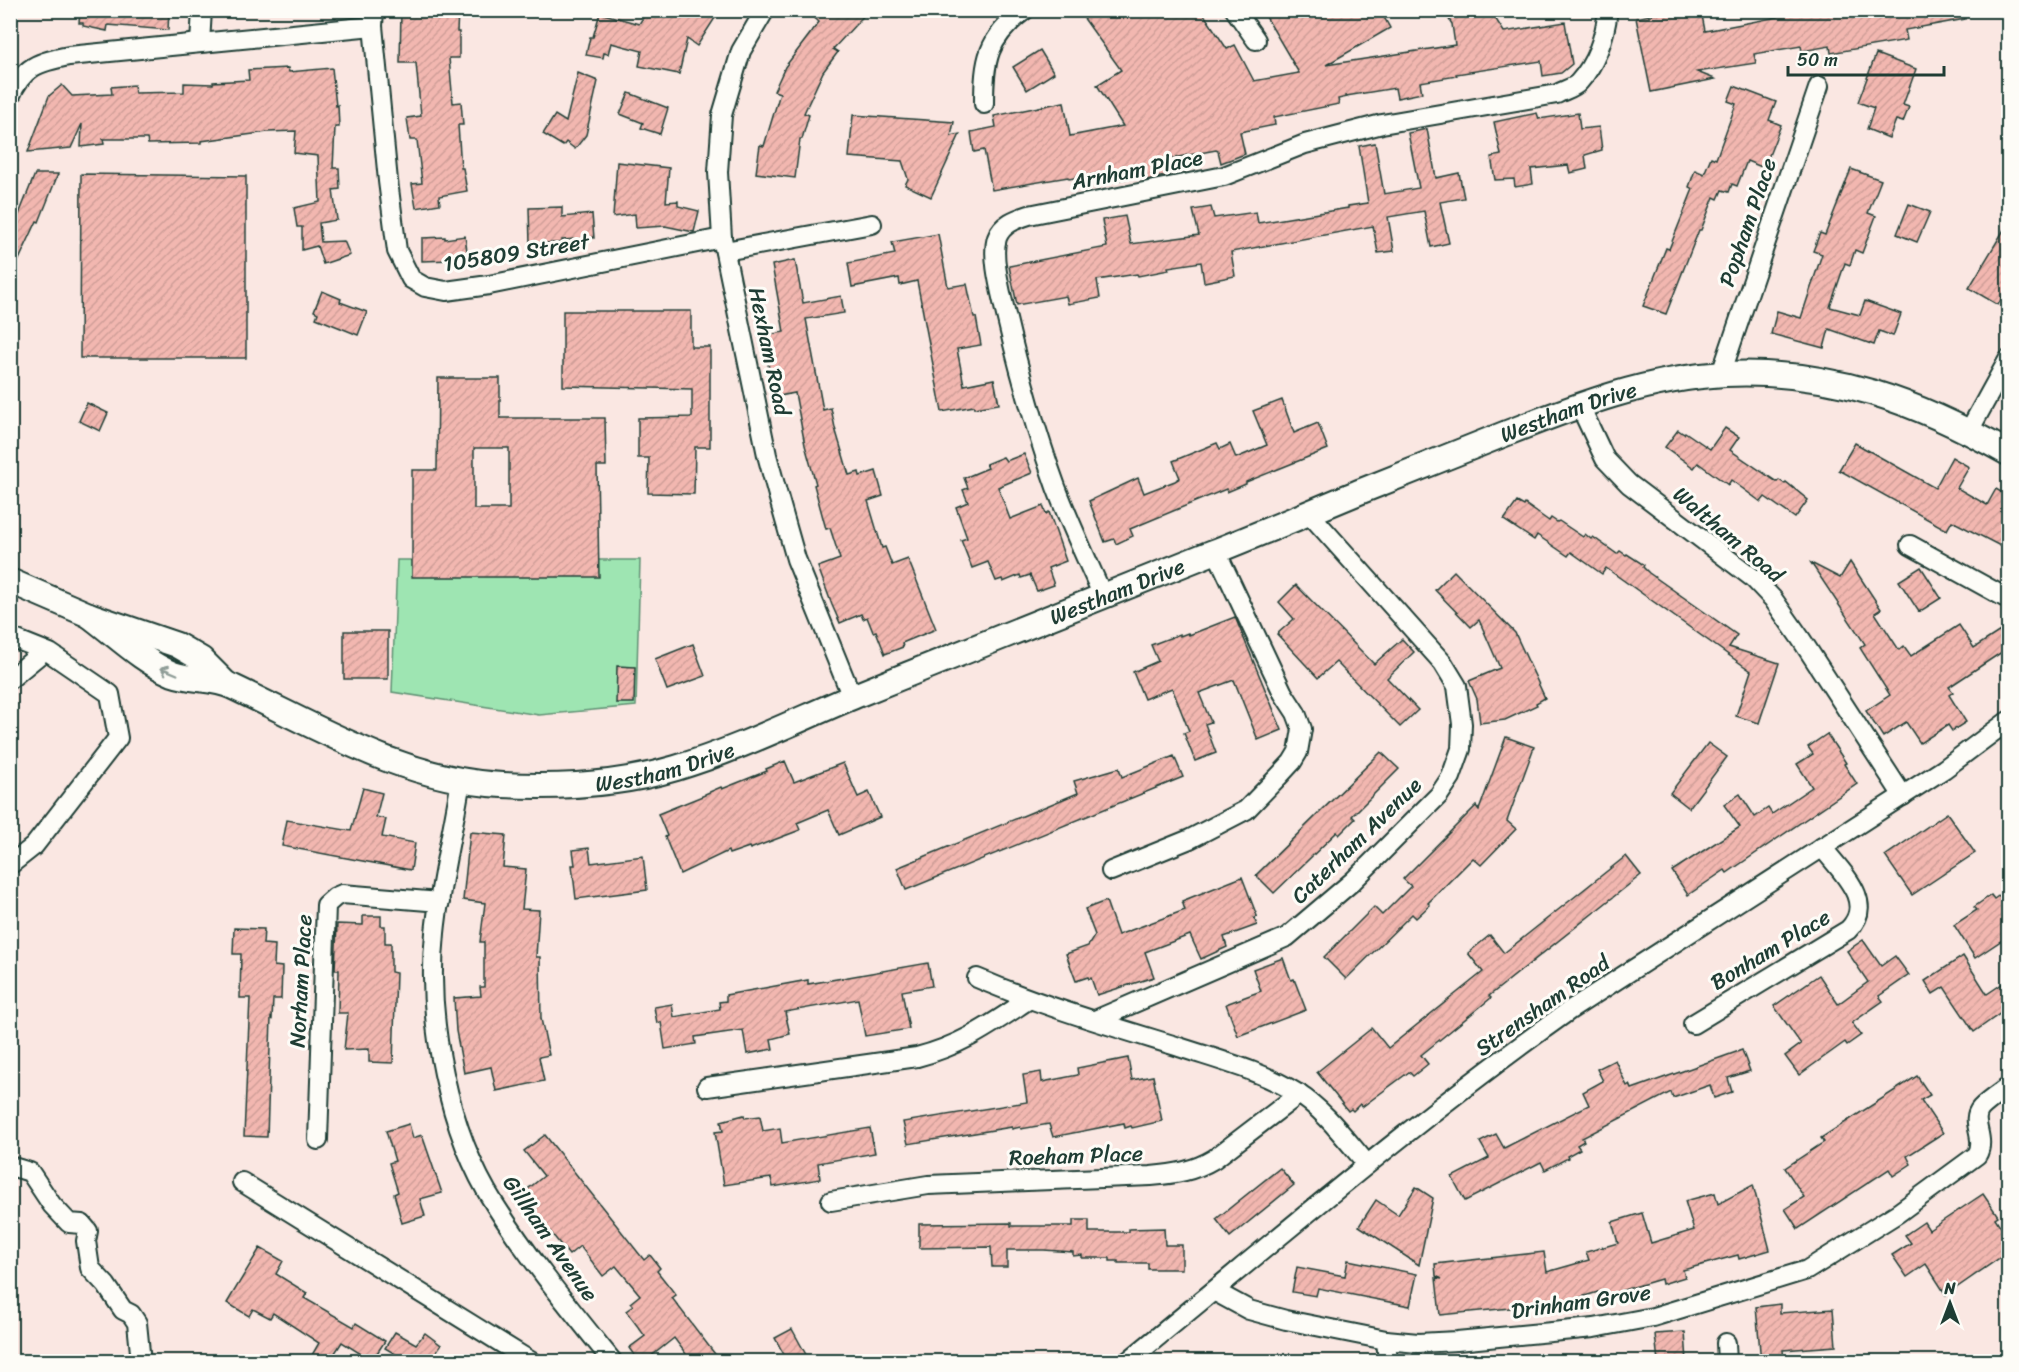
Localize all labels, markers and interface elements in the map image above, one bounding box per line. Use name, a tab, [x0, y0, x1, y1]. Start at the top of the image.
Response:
scale bar	[1788, 39, 1944, 77]
text: 50 m	[1797, 44, 1838, 76]
street label: Arnham Place	[1067, 138, 1206, 201]
street label: Popham Place	[1707, 152, 1788, 292]
street label: 105809 Street	[440, 222, 593, 283]
street label: Hexham Road	[737, 283, 802, 420]
street label: Westham Drive	[1494, 370, 1641, 454]
street label: Waltham Road	[1664, 476, 1794, 594]
street label: Westham Drive	[1044, 547, 1191, 636]
one-way arrow	[160, 665, 178, 676]
street label: Westham Drive	[593, 730, 741, 803]
street label: Caterham Avenue	[1282, 767, 1431, 914]
street label: Bonham Place	[1702, 898, 1838, 1001]
street label: Norham Place	[278, 913, 323, 1049]
street label: Strensham Road	[1466, 943, 1619, 1067]
street label: Roeham Place	[1008, 1134, 1144, 1177]
street label: Gillham Avenue	[492, 1167, 609, 1310]
street label: Drinham Grove	[1509, 1272, 1653, 1331]
north arrow	[1920, 1273, 1980, 1333]
text: N	[1943, 1274, 1956, 1303]

